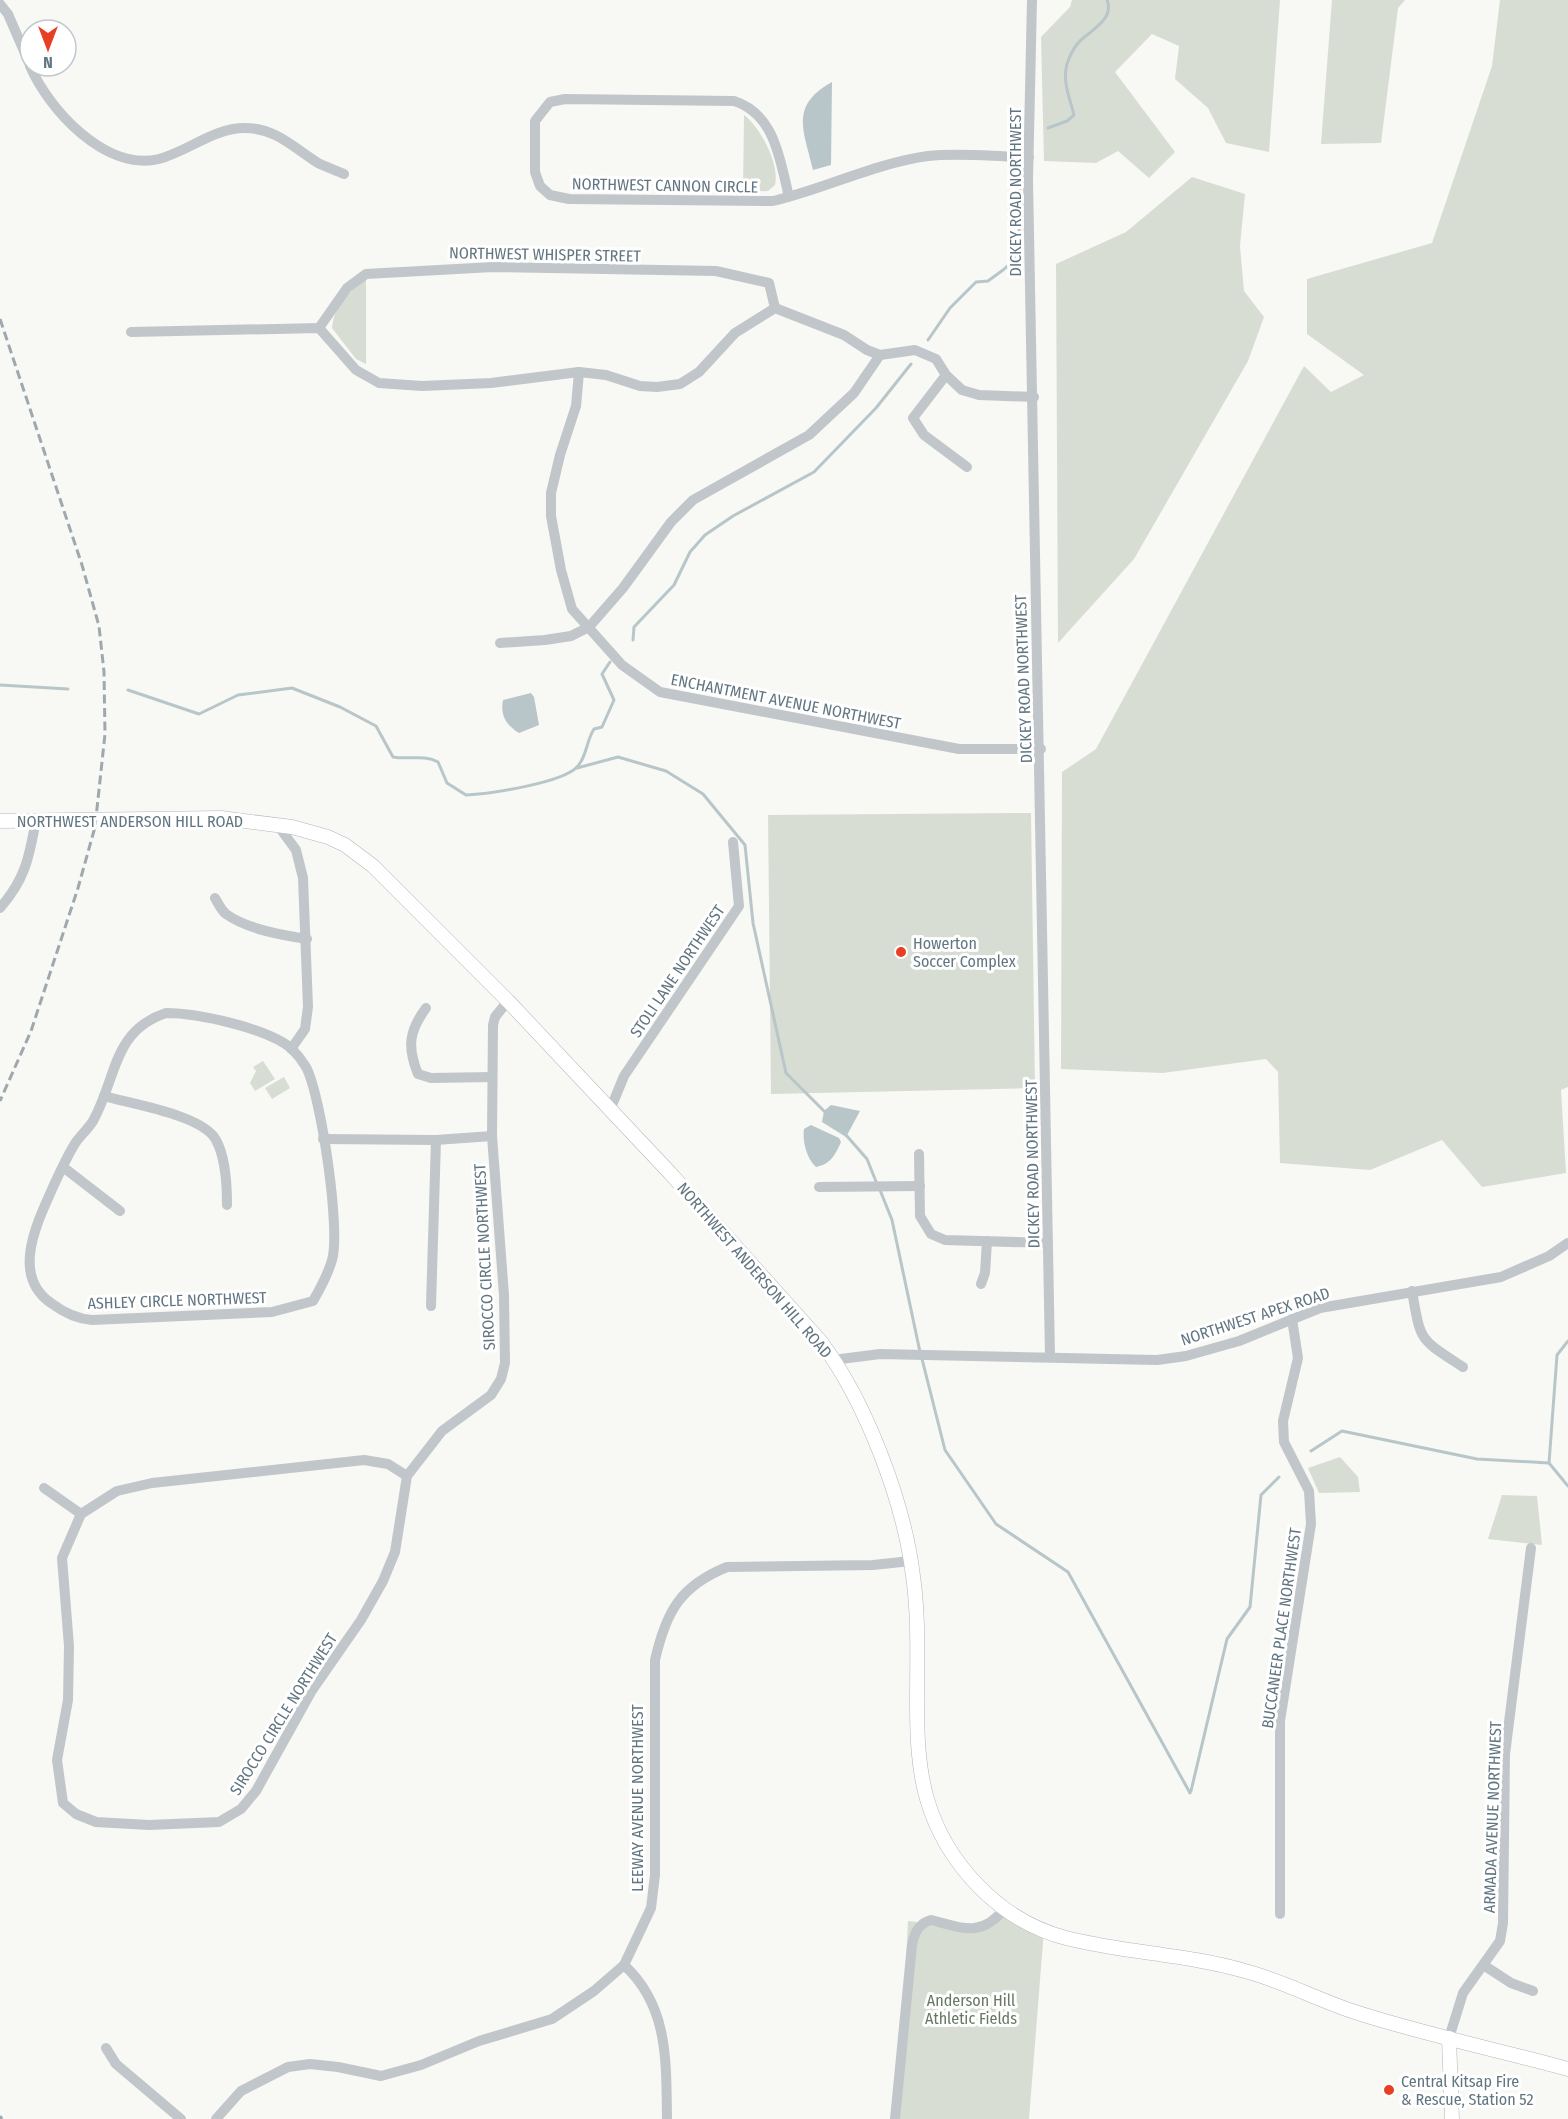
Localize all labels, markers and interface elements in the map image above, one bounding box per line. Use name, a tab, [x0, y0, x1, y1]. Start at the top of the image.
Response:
north arrow	[18, 18, 78, 78]
text: N	[43, 53, 53, 72]
street label: DICKEY ROAD NORTHWEST	[1006, 107, 1025, 276]
street label: NORTHWEST CANNON CIRCLE	[572, 174, 758, 197]
street label: NORTHWEST WHISPER STREET	[449, 243, 642, 266]
street label: DICKEY ROAD NORTHWEST	[1011, 594, 1036, 764]
street label: ENCHANTMENT AVENUE NORTHWEST	[669, 670, 903, 733]
street label: NORTHWEST ANDERSON HILL ROAD	[17, 812, 243, 831]
street label: STOLI LANE NORTHWEST	[626, 901, 729, 1041]
place label: Howerton Soccer Complex	[913, 934, 1016, 971]
marker: Howerton Soccer Complex	[894, 945, 908, 959]
street label: DICKEY ROAD NORTHWEST	[1022, 1079, 1043, 1249]
street label: SIROCCO CIRCLE NORTHWEST	[470, 1162, 499, 1351]
street label: NORTHWEST ANDERSON HILL ROAD	[673, 1179, 836, 1362]
street label: NORTHWEST APEX ROAD	[1178, 1283, 1332, 1350]
street label: ASHLEY CIRCLE NORTHWEST	[87, 1288, 268, 1313]
street label: BUCCANEER PLACE NORTHWEST	[1258, 1526, 1305, 1730]
street label: SIROCCO CIRCLE NORTHWEST	[226, 1629, 341, 1799]
street label: LEEWAY AVENUE NORTHWEST	[628, 1704, 647, 1892]
street label: ARMADA AVENUE NORTHWEST	[1480, 1720, 1505, 1913]
park label: Anderson Hill Athletic Fields	[925, 1991, 1017, 2028]
place label: Central Kitsap Fire & Rescue, Station 52	[1401, 2072, 1534, 2109]
marker: Central Kitsap Fire & Rescue, Station 52	[1382, 2083, 1396, 2097]

